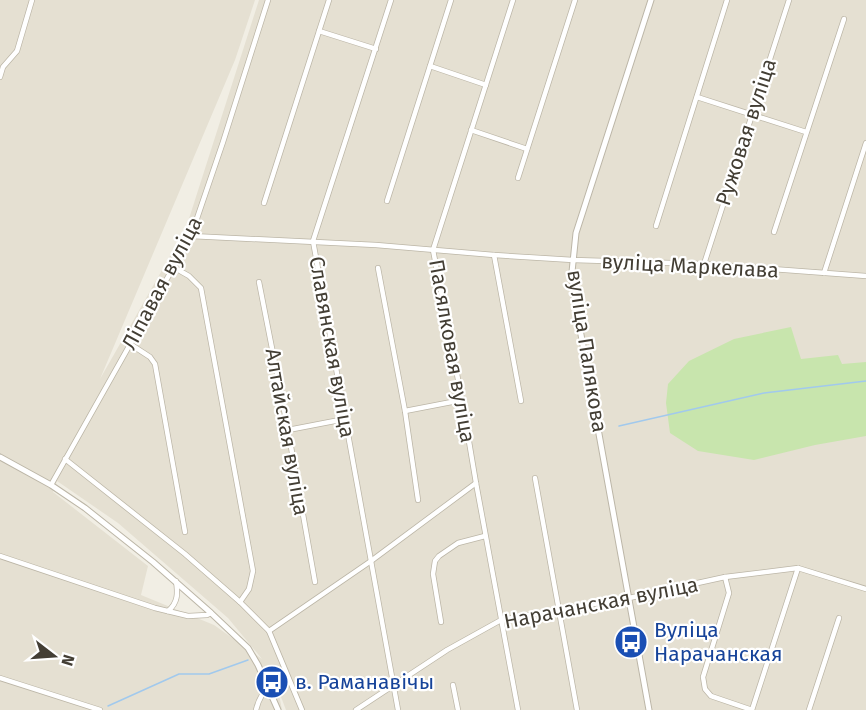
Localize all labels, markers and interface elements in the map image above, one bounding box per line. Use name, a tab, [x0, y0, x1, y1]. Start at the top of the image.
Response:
street label: Ружовая вуліца	[710, 55, 782, 209]
street label: Ліпавая вуліца	[116, 212, 208, 354]
street label: вуліца Маркелава	[601, 248, 779, 284]
street label: Славянская вуліца	[303, 254, 361, 440]
street label: Пасялковая вуліца	[423, 257, 481, 445]
street label: вуліца Палякова	[561, 268, 613, 434]
street label: Алтайская вуліца	[259, 346, 315, 518]
street label: Нарачанская вуліца	[502, 571, 700, 635]
place label: Вуліца Нарачанская	[654, 617, 782, 667]
bus stop icon: Вуліца Нарачанская	[613, 624, 649, 660]
north arrow	[24, 626, 84, 686]
text: N	[57, 652, 79, 668]
bus stop icon: в. Раманавічы	[254, 664, 290, 700]
place label: в. Раманавічы	[295, 669, 434, 695]

